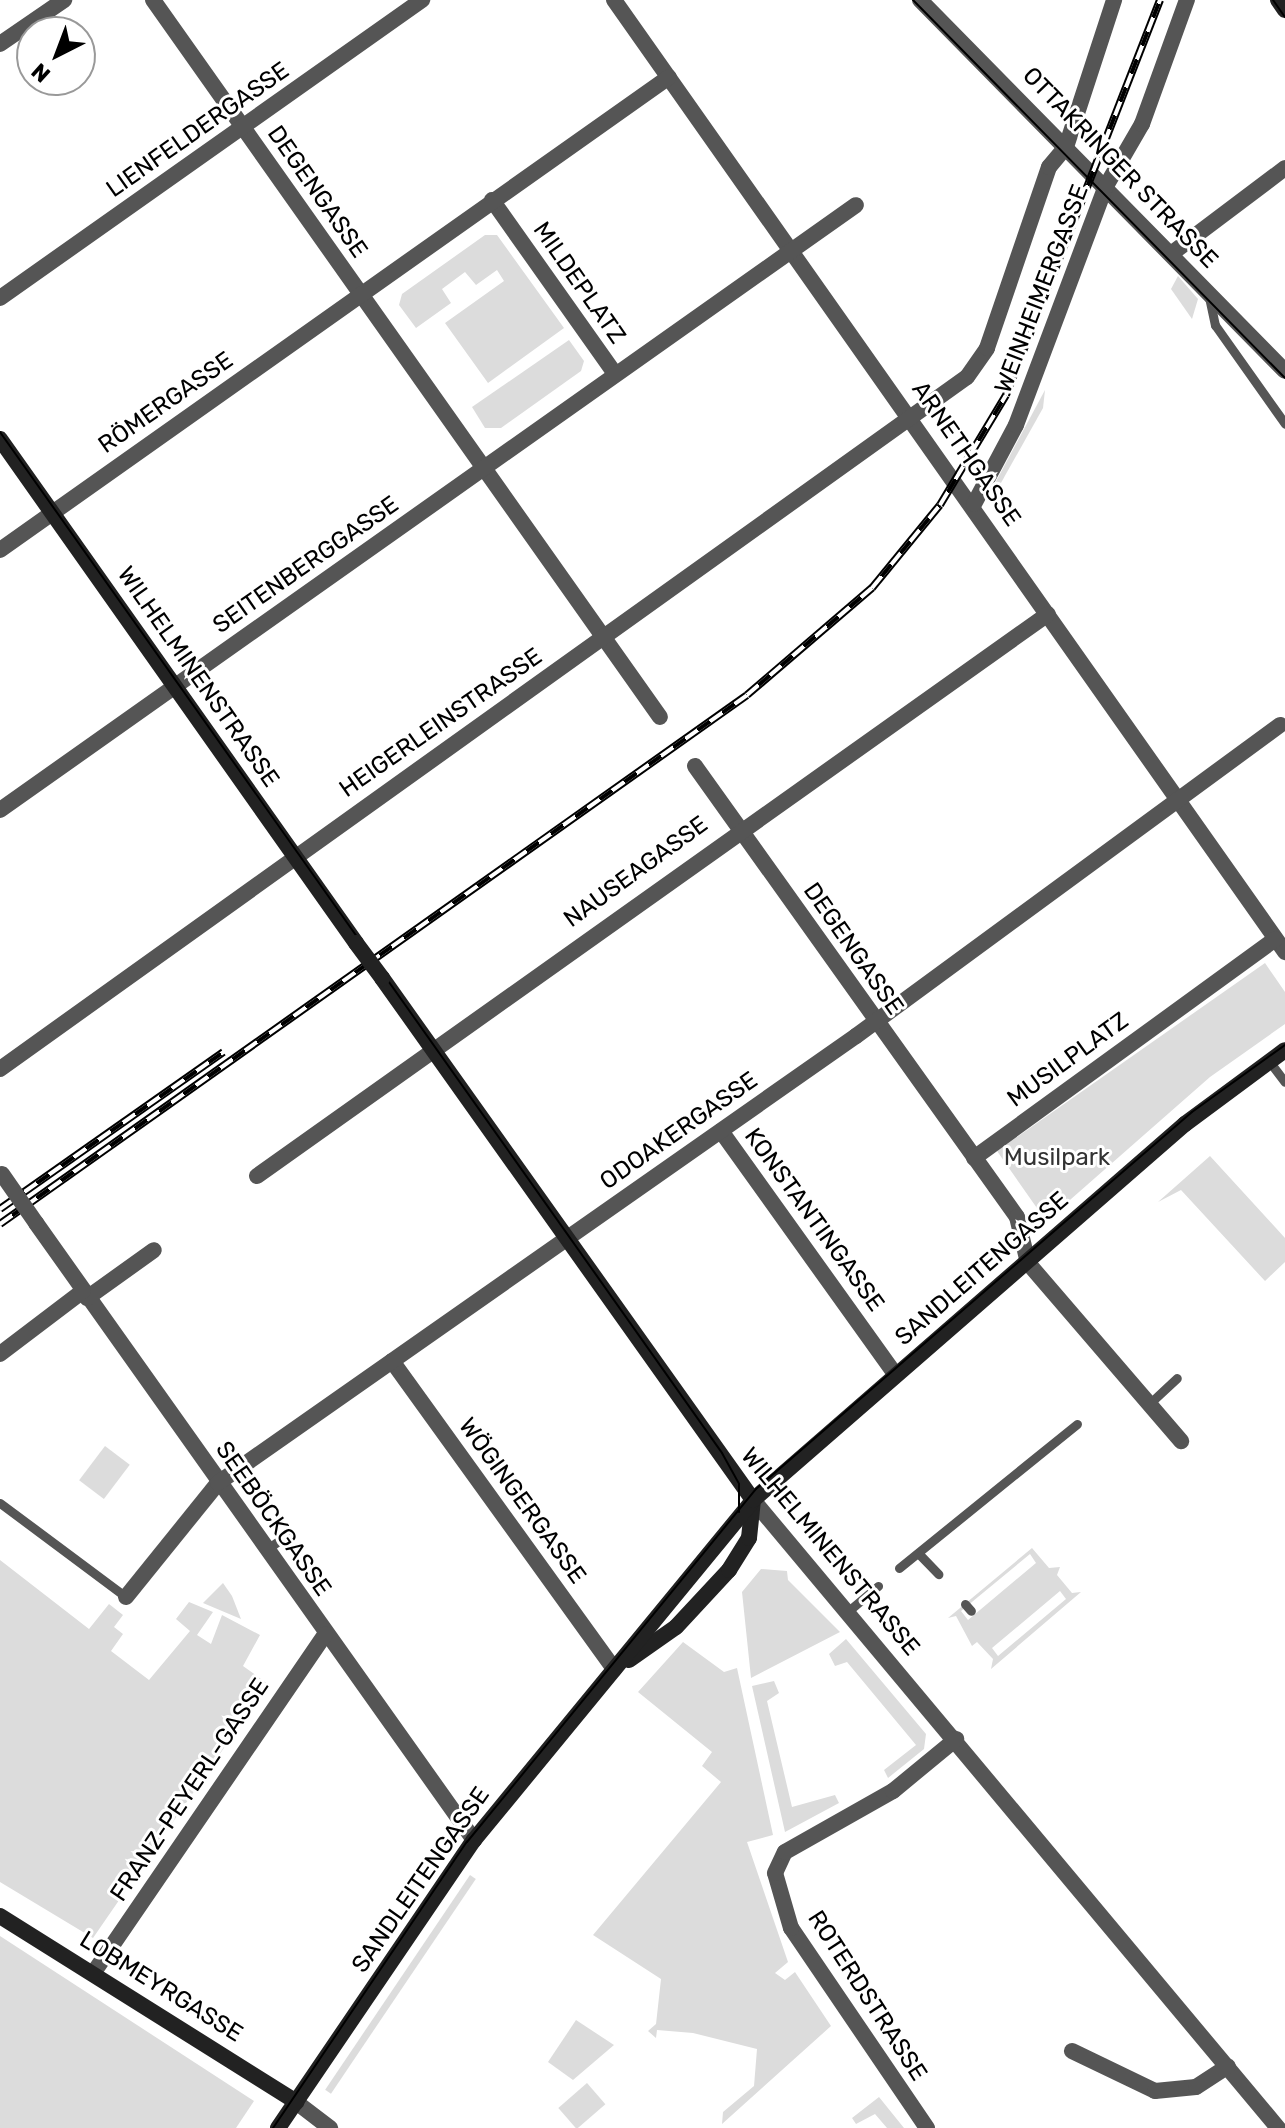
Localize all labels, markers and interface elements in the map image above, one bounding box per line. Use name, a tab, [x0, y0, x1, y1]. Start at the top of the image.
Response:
north arrow	[16, 16, 96, 96]
street label: LIENFELDERGASSE	[101, 56, 295, 204]
text: N	[26, 57, 56, 88]
street label: OTTAKRINGER STRASSE	[1016, 61, 1224, 275]
street label: DEGENGASSE	[261, 120, 373, 264]
street label: WEINHEIMERGASSE	[989, 181, 1095, 397]
street label: MILDEPLATZ	[527, 217, 631, 349]
street label: RÖMERGASSE	[93, 346, 239, 460]
street label: ARNETHGASSE	[905, 376, 1027, 532]
street label: SEITENBERGGASSE	[208, 490, 404, 640]
street label: WILHELMINENSTRASSE	[111, 561, 285, 793]
street label: HEIGERLEINSTRASSE	[334, 642, 548, 804]
street label: NAUSEAGASSE	[558, 810, 714, 934]
street label: DEGENGASSE	[797, 877, 909, 1021]
street label: MUSILPLATZ	[1002, 1007, 1134, 1113]
street label: ODOAKERGASSE	[595, 1066, 763, 1196]
street label: KONSTANTINGASSE	[738, 1123, 890, 1317]
park label: Musilpark	[1004, 1144, 1110, 1172]
street label: SANDLEITENGASSE	[890, 1186, 1074, 1352]
street label: WÖGINGERGASSE	[452, 1413, 592, 1589]
street label: SEEBÖCKGASSE	[209, 1436, 337, 1602]
street label: WILHELMINENSTRASSE	[735, 1442, 925, 1662]
street label: FRANZ-PEYERL-GASSE	[105, 1673, 275, 1907]
street label: SANDLEITENGASSE	[346, 1782, 496, 1978]
street label: ROTERDSTRASSE	[801, 1906, 933, 2086]
street label: LOBMEYRGASSE	[74, 1925, 248, 2049]

